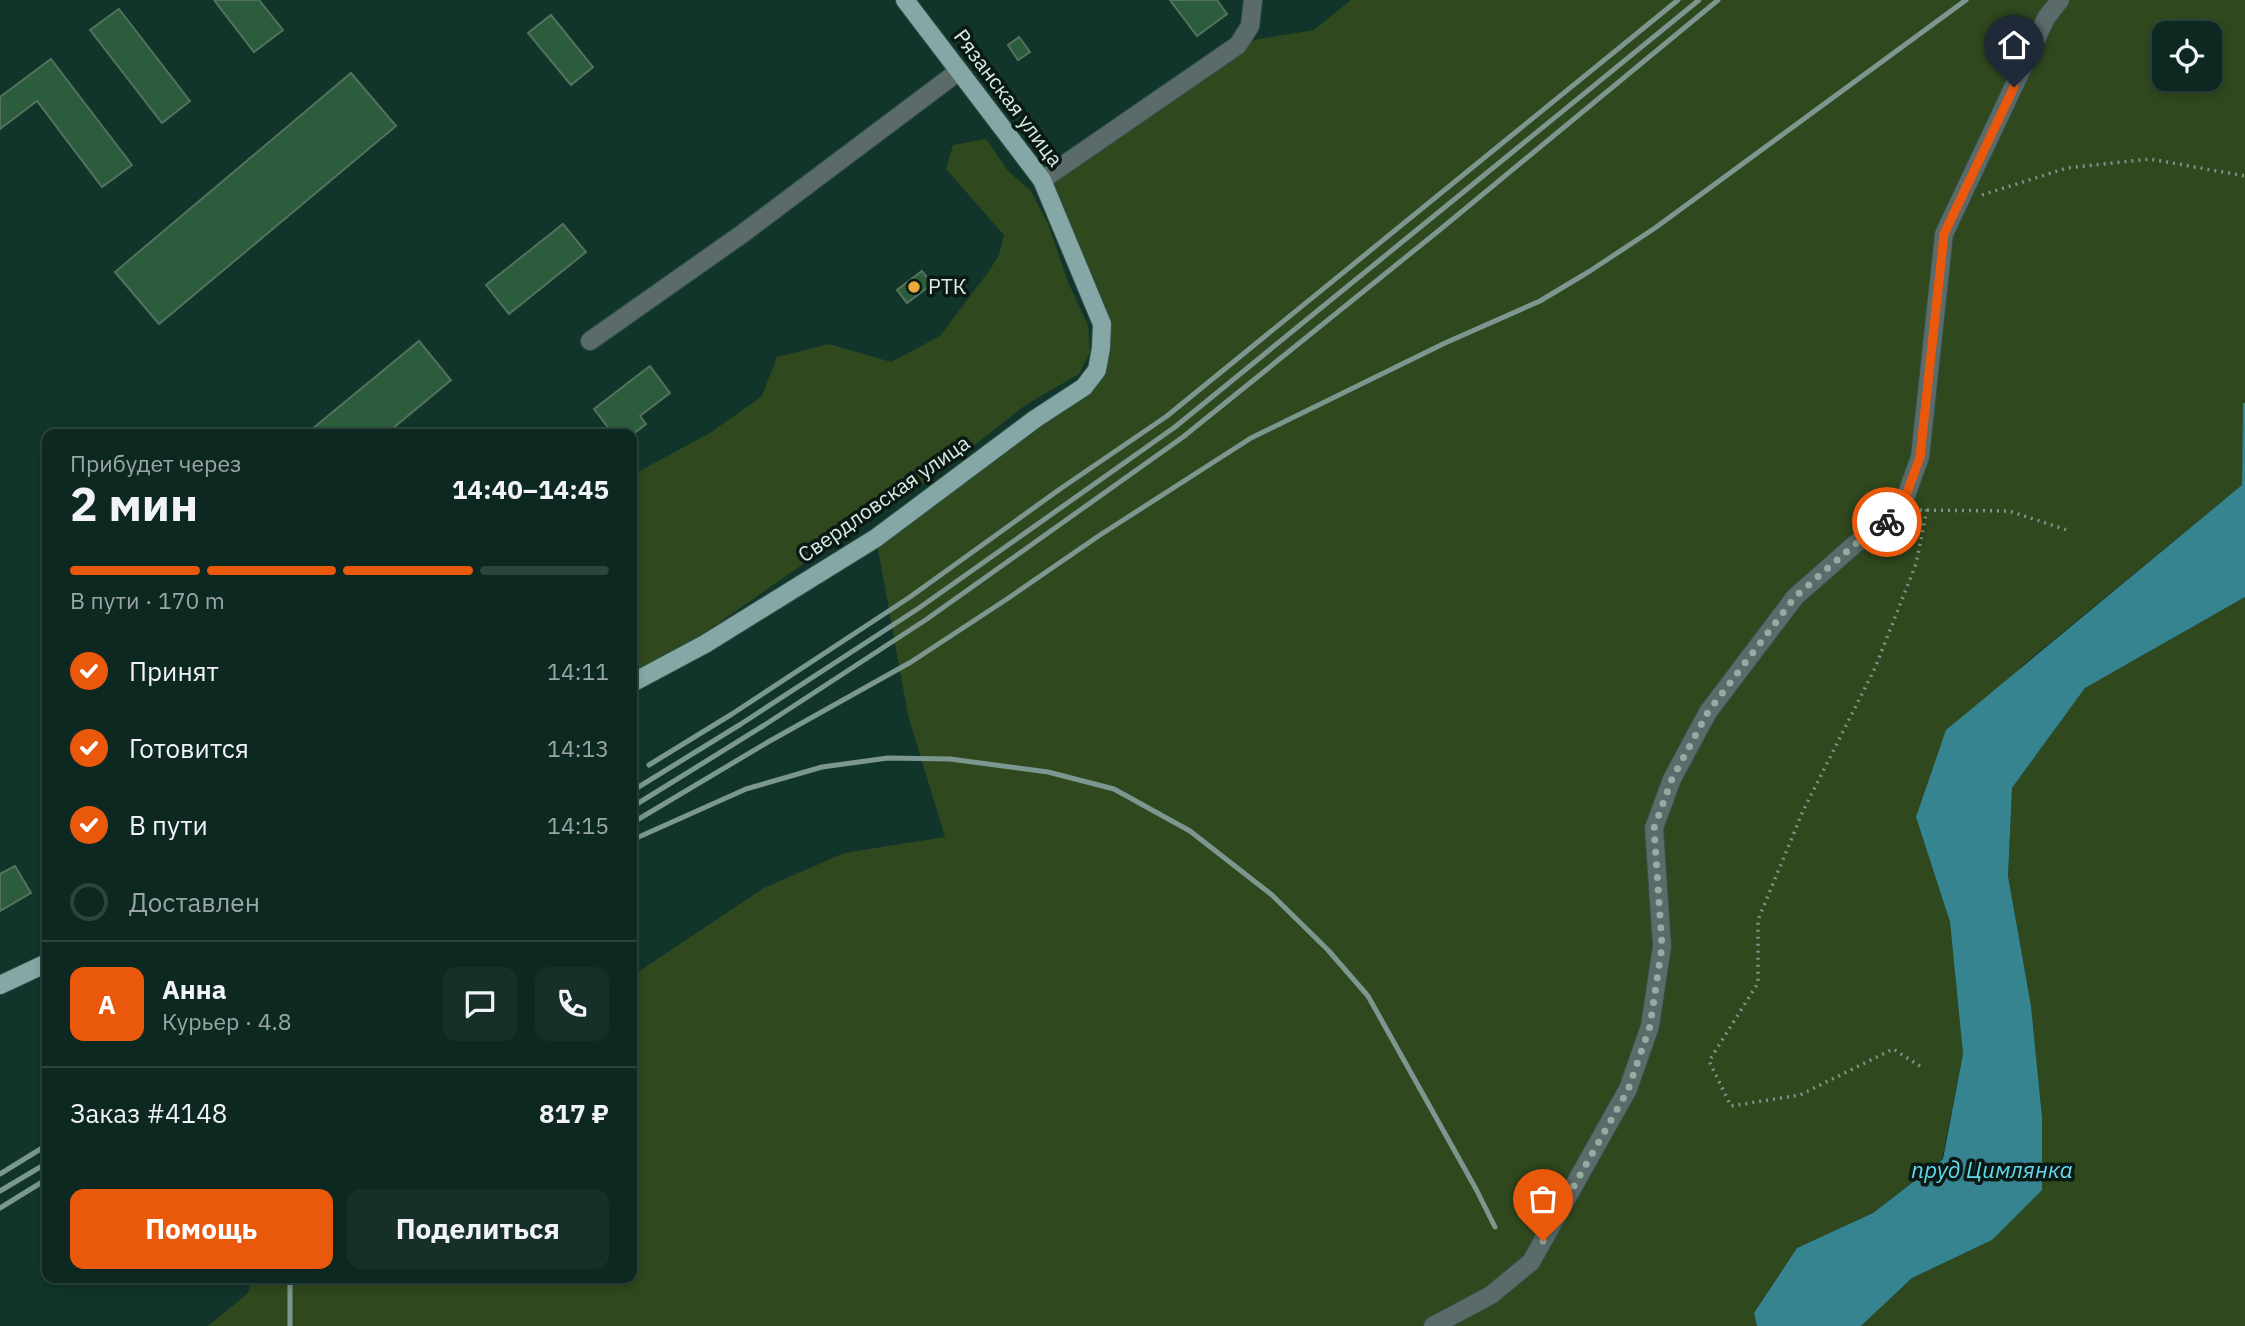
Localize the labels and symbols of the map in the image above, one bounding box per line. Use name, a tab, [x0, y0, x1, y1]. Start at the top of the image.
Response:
pin	[1984, 15, 2044, 87]
street label: Рязанская улица	[948, 23, 1070, 172]
place label: РТК	[928, 272, 967, 300]
marker: РТК	[906, 279, 922, 295]
street label: Свердловская улица	[792, 428, 975, 568]
courier	[1852, 487, 1922, 557]
water label: пруд Цимлянка	[1911, 1154, 2073, 1184]
pin	[1513, 1169, 1573, 1241]

